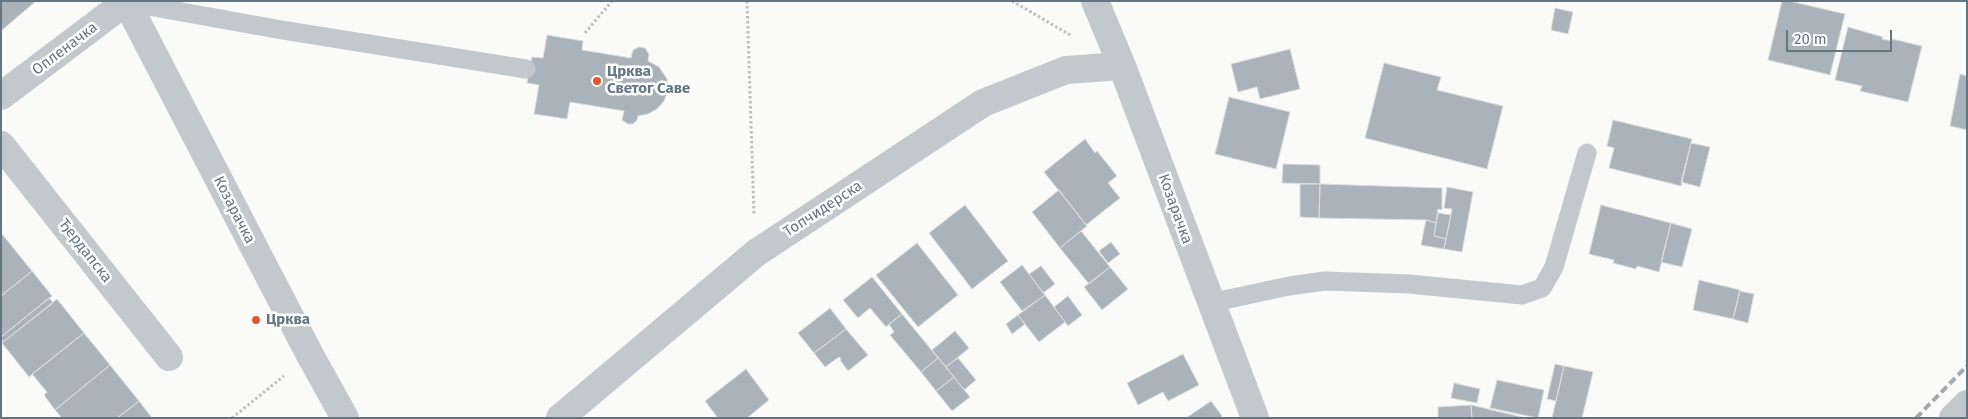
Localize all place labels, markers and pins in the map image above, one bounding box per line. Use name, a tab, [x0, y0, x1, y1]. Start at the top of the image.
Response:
place label: Црква Светог Саве	[607, 63, 690, 98]
marker: Црква Светог Саве	[591, 75, 603, 87]
place label: Црква	[266, 311, 310, 329]
marker: Црква	[250, 314, 262, 326]

